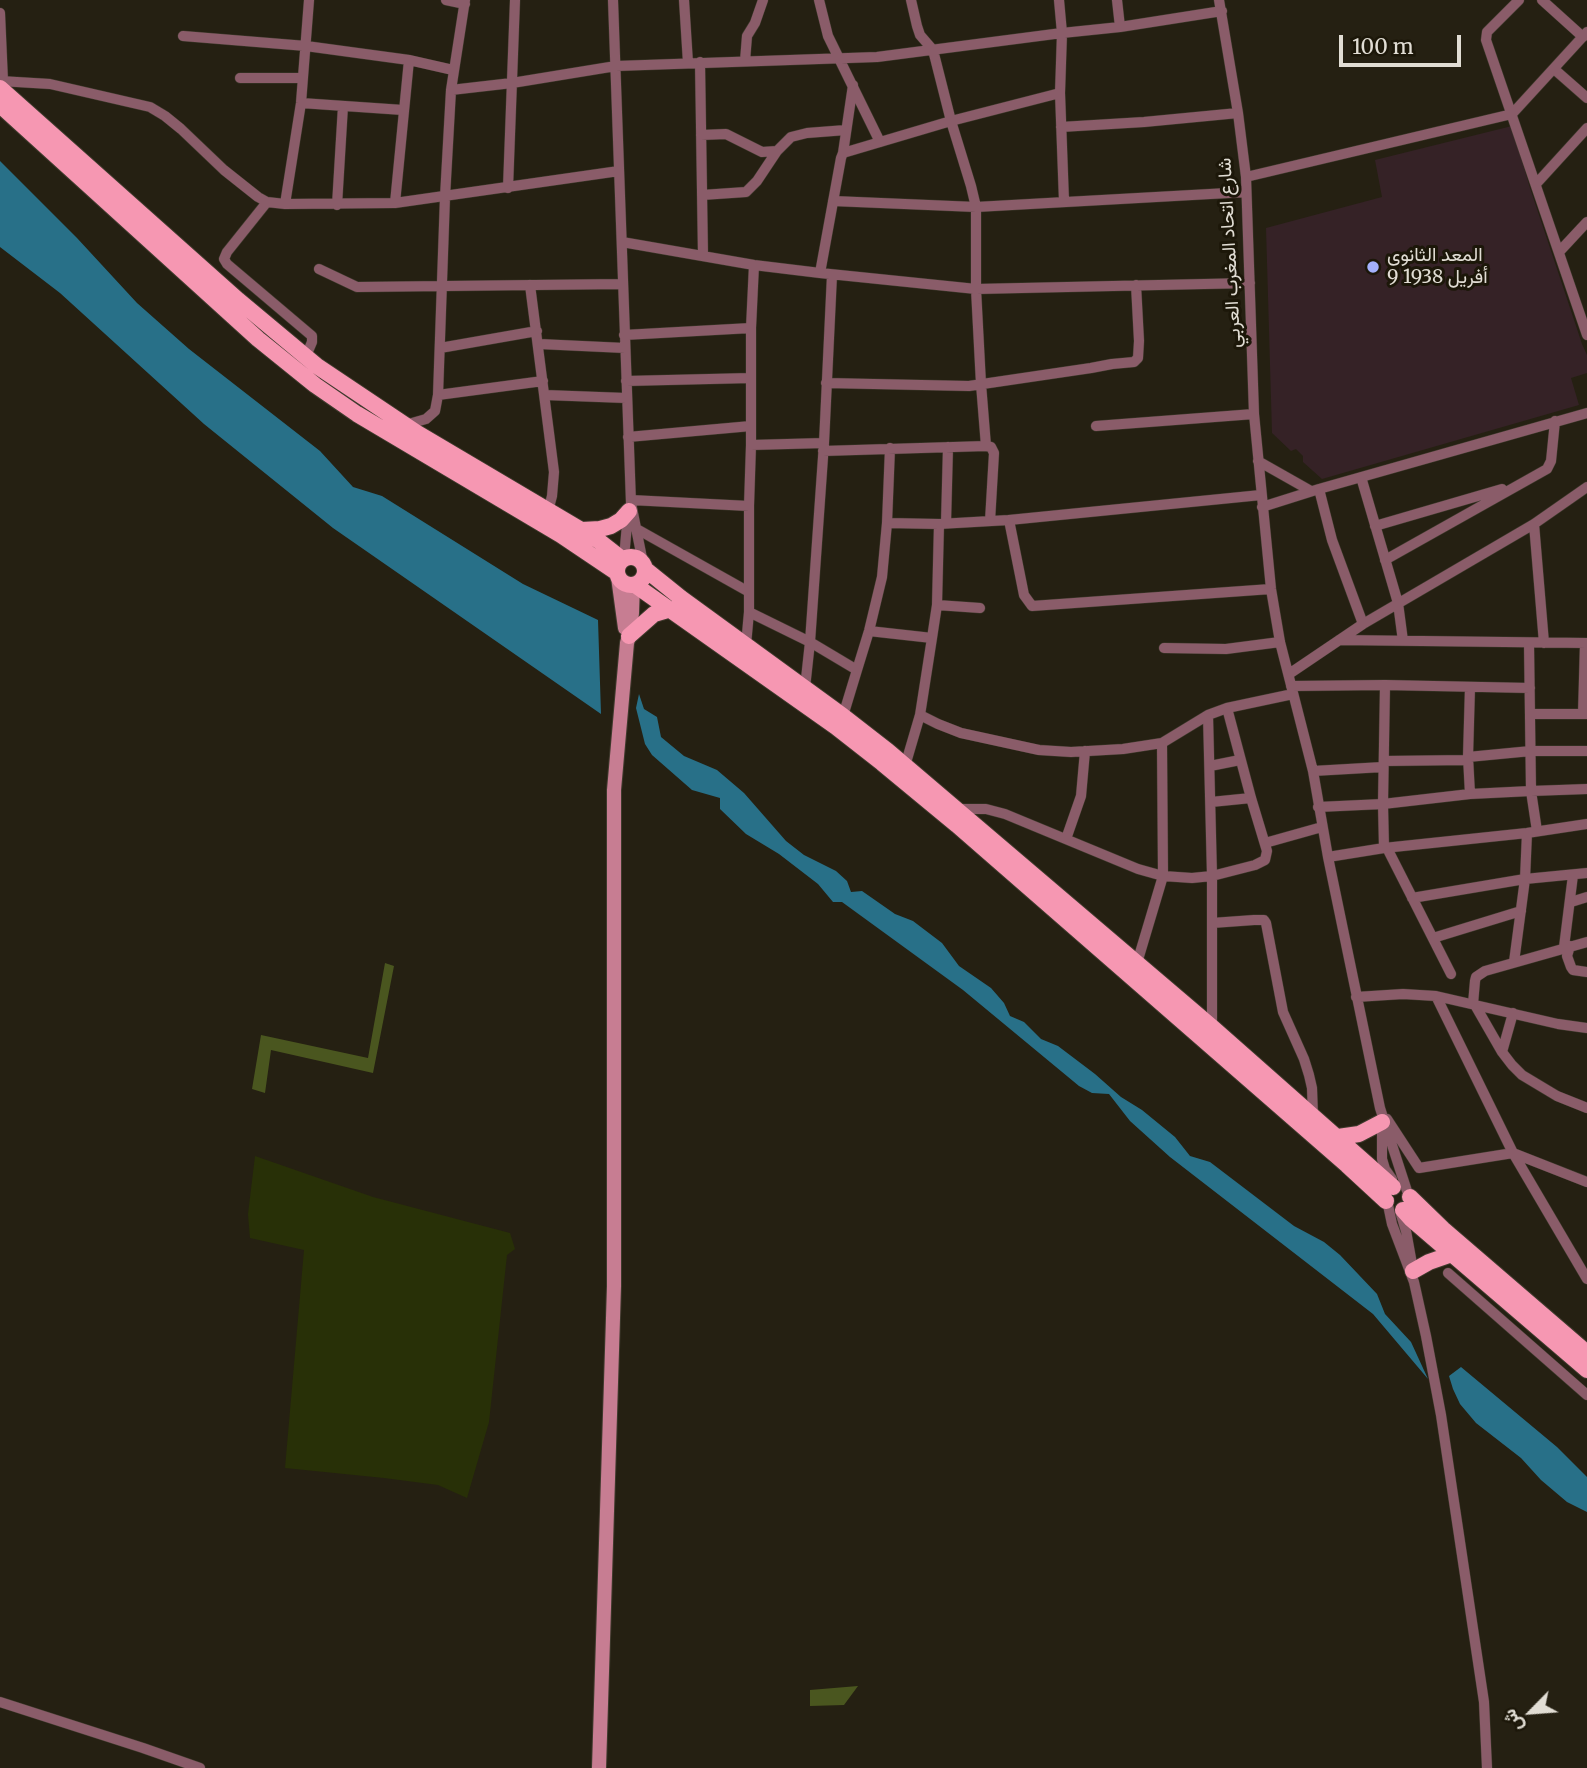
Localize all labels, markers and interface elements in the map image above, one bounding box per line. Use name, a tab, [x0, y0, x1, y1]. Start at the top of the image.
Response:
scale bar	[1342, 21, 1464, 65]
text: 100 m	[1352, 33, 1414, 60]
street label: شارع اتحاد المغرب العربي	[1214, 157, 1246, 349]
place label: المعد الثانوي 9 أفريل 1938	[1387, 245, 1488, 289]
marker: المعد الثانوي 9 أفريل 1938	[1365, 259, 1381, 275]
north arrow	[1496, 1677, 1566, 1747]
text: ش	[1496, 1705, 1528, 1736]

